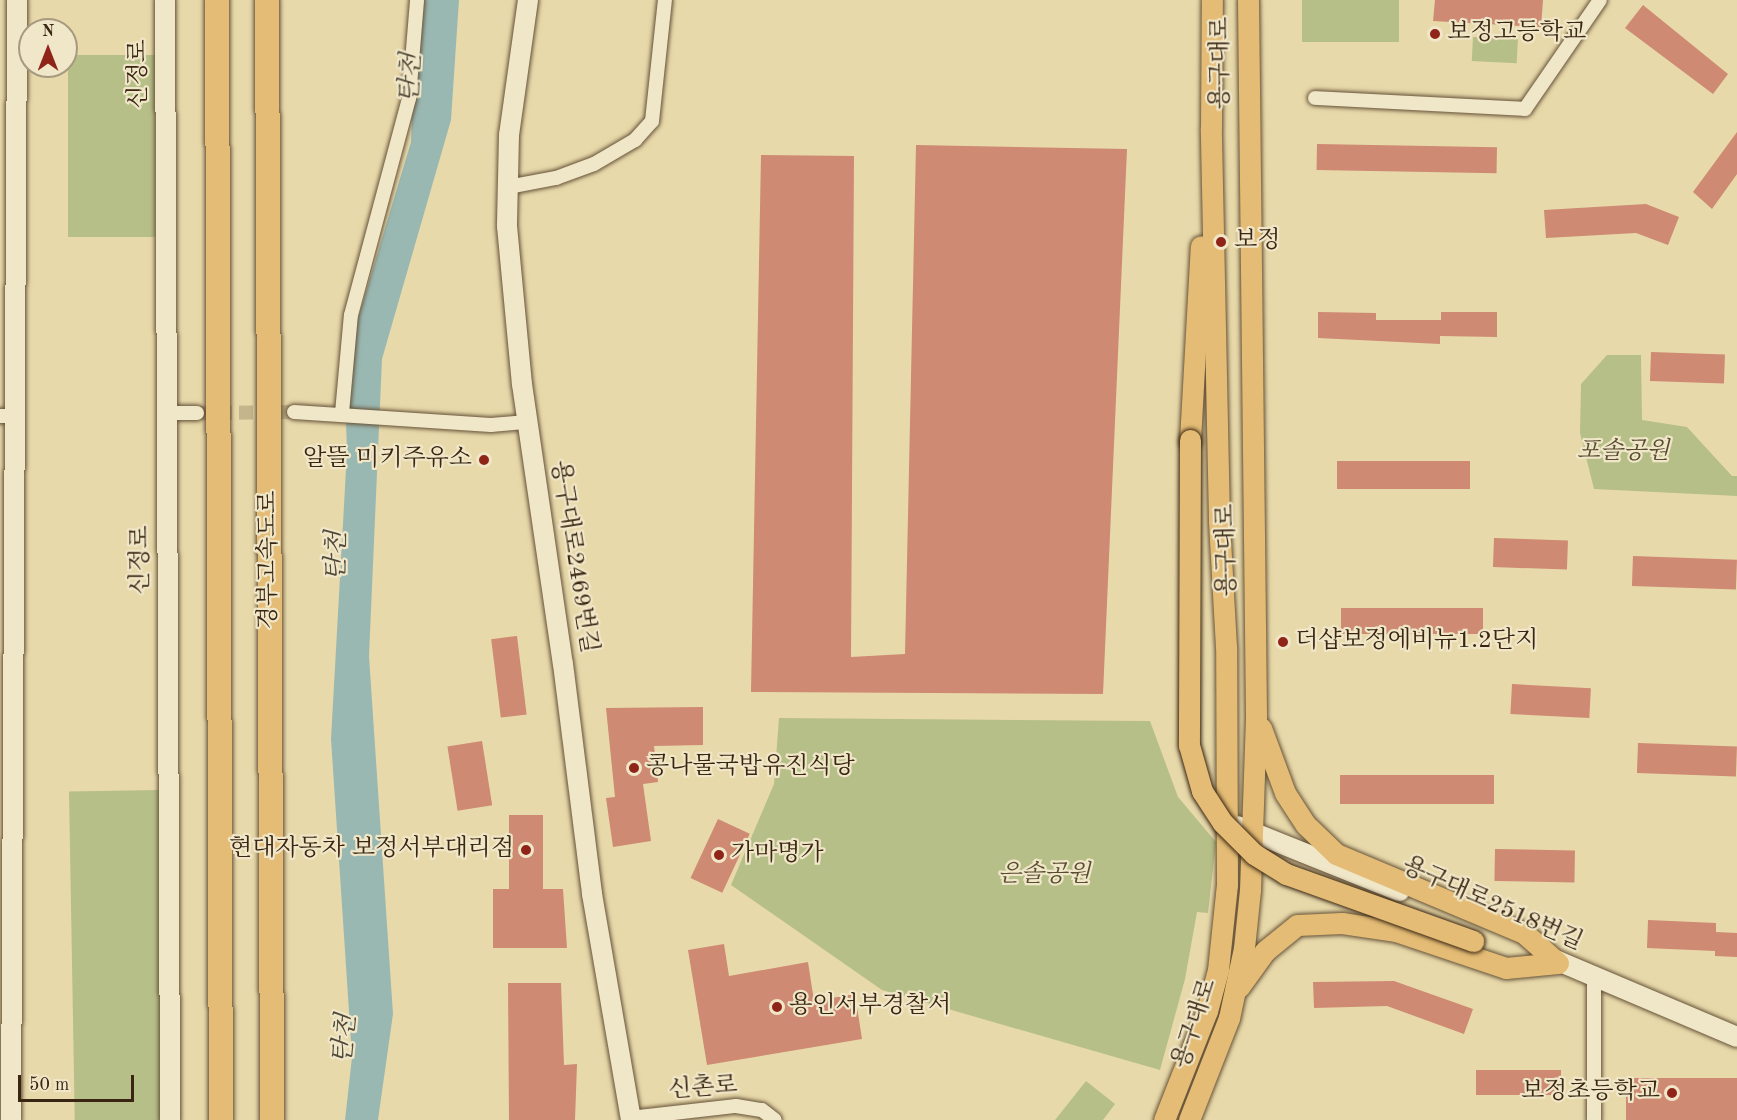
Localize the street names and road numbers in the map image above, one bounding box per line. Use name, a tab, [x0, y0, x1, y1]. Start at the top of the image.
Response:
street label: 용구대로	[1208, 17, 1236, 109]
street label: 신정로	[126, 39, 154, 109]
street label: 용구대로2469번길	[544, 459, 602, 655]
street label: 경부고속도로	[256, 490, 284, 630]
street label: 용구대로	[1213, 503, 1243, 597]
street label: 신정로	[128, 525, 156, 595]
street label: 용구대로2518번길	[1397, 852, 1587, 958]
street label: 용구대로	[1168, 975, 1224, 1073]
street label: 신촌로	[667, 1072, 739, 1106]

